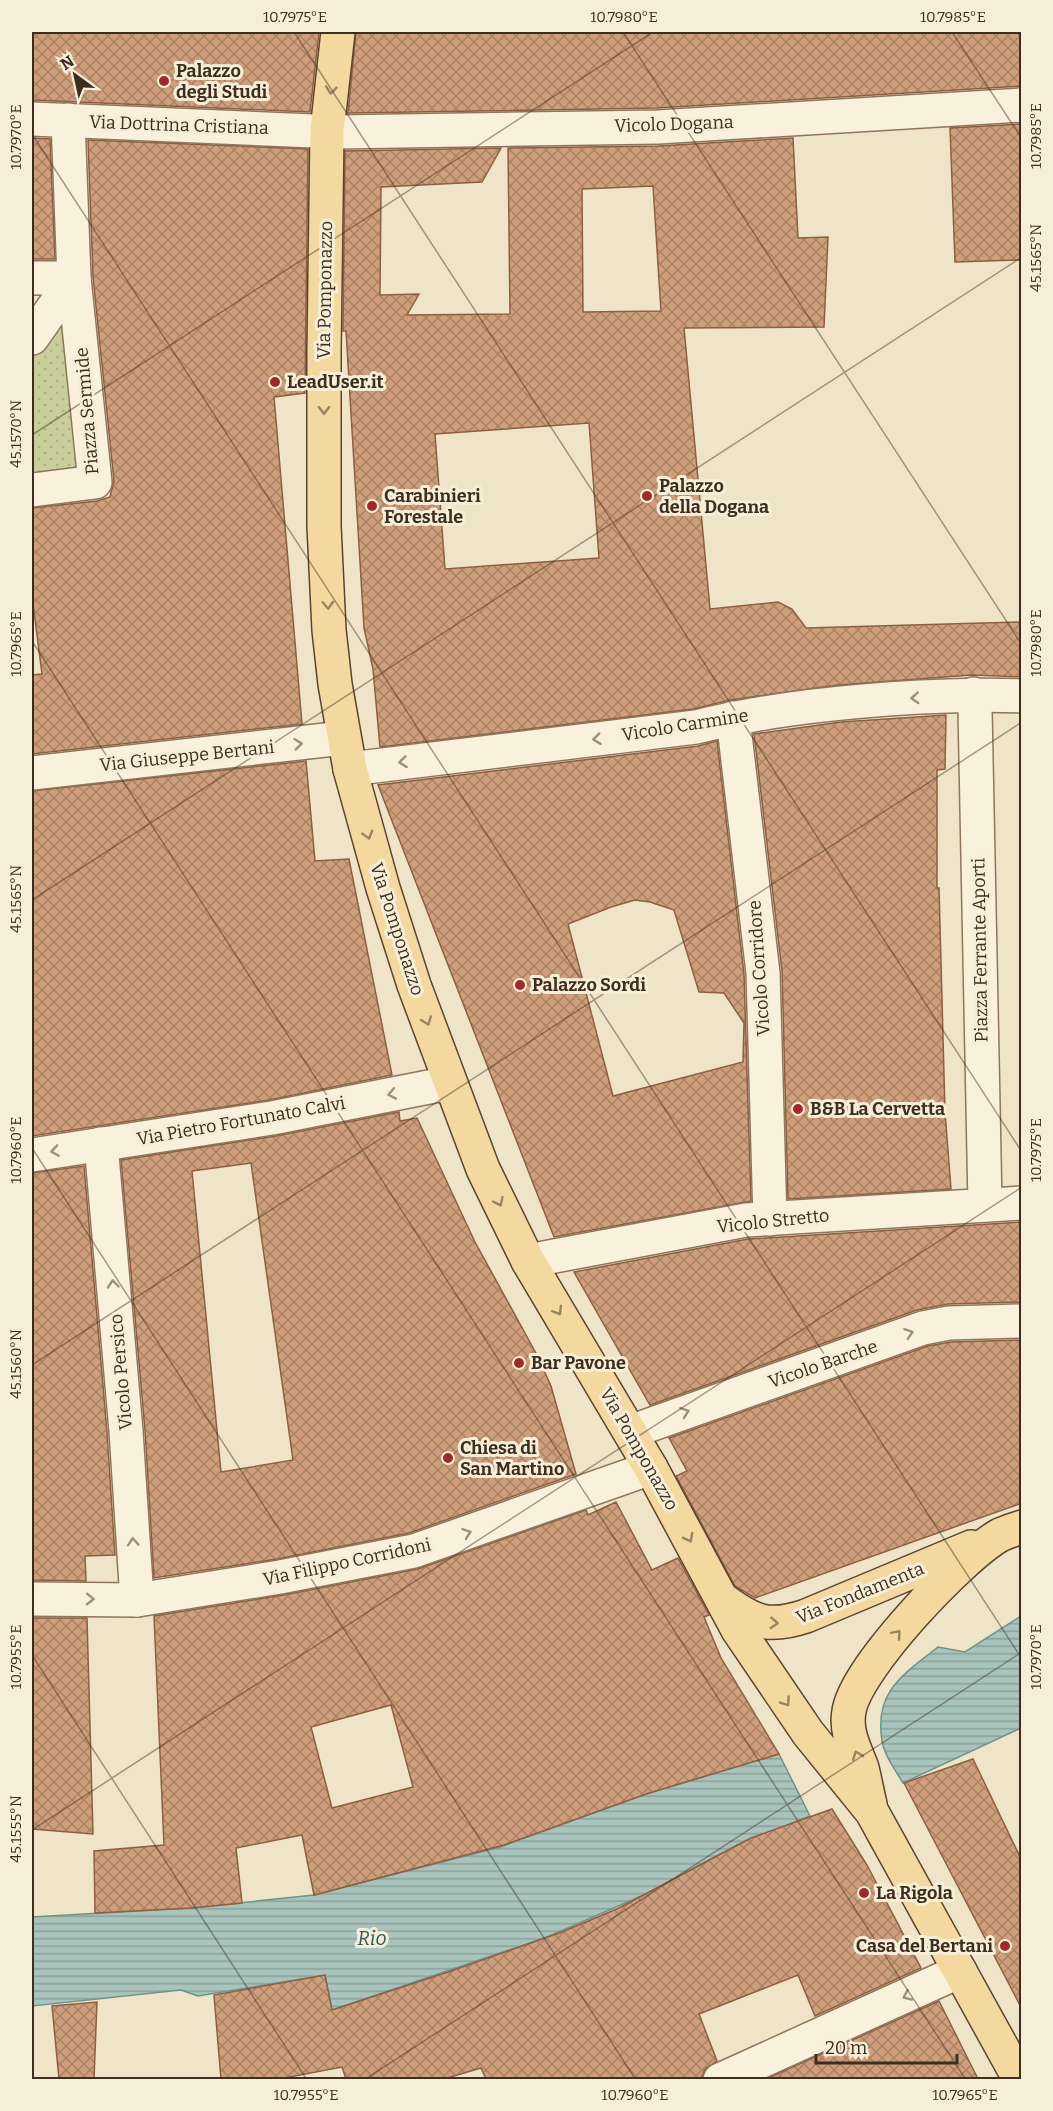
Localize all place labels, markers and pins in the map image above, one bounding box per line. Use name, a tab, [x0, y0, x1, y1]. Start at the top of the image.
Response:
place label: Palazzo degli Studi	[176, 60, 268, 103]
marker: Palazzo degli Studi	[157, 74, 171, 88]
place label: LeadUser.it	[287, 371, 384, 393]
marker: LeadUser.it	[268, 375, 282, 389]
place label: Palazzo della Dogana	[659, 475, 769, 518]
place label: Carabinieri Forestale	[384, 485, 481, 528]
marker: Palazzo della Dogana	[640, 489, 654, 503]
marker: Carabinieri Forestale	[365, 499, 379, 513]
place label: Palazzo Sordi	[532, 974, 646, 996]
marker: Palazzo Sordi	[513, 978, 527, 992]
place label: B&B La Cervetta	[810, 1098, 945, 1120]
marker: B&B La Cervetta	[791, 1102, 805, 1116]
place label: Bar Pavone	[531, 1352, 626, 1374]
marker: Bar Pavone	[512, 1356, 526, 1370]
place label: Chiesa di San Martino	[460, 1437, 564, 1480]
marker: Chiesa di San Martino	[441, 1451, 455, 1465]
place label: La Rigola	[876, 1882, 953, 1904]
marker: La Rigola	[857, 1886, 871, 1900]
place label: Casa del Bertani	[856, 1935, 993, 1957]
marker: Casa del Bertani	[998, 1939, 1012, 1953]

